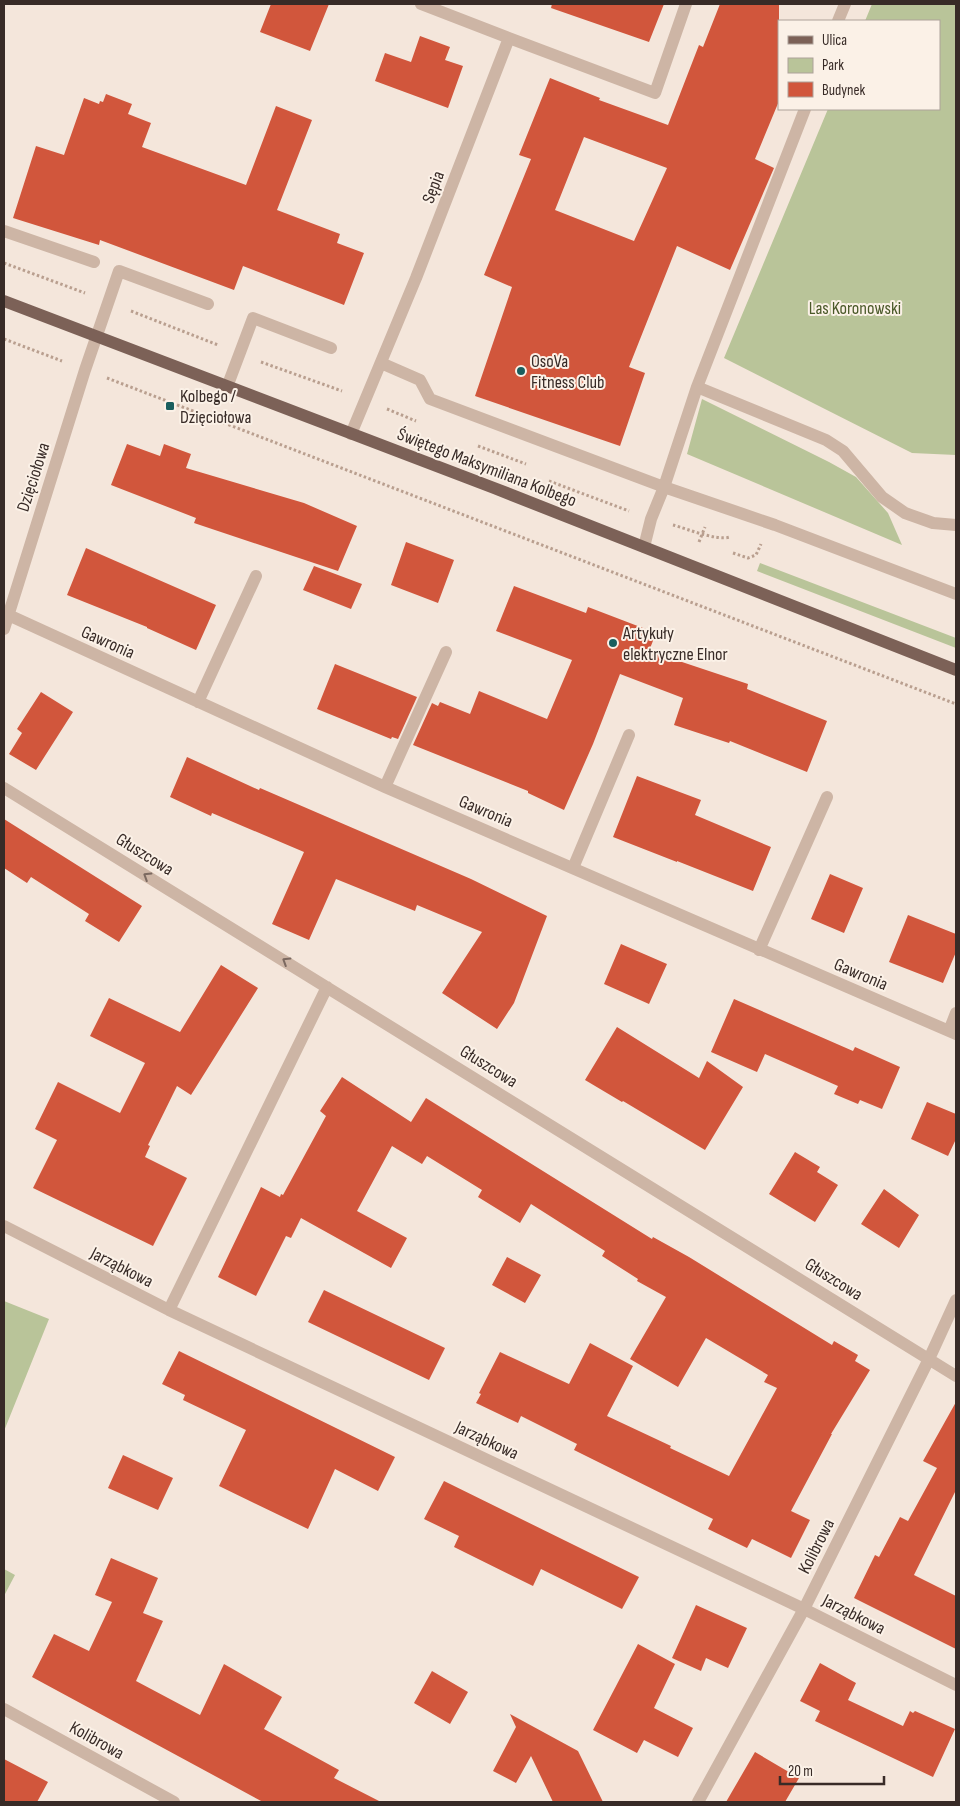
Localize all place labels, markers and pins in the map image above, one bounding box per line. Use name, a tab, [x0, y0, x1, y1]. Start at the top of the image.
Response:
place label: OsoVa Fitness Club	[531, 351, 605, 393]
marker: OsoVa Fitness Club	[515, 365, 527, 377]
place label: Kolbego / Dzięciołowa	[180, 386, 251, 428]
marker: Kolbego / Dzięciołowa	[164, 400, 176, 412]
place label: Artykuły elektryczne Elnor	[622, 623, 728, 665]
marker: Artykuły elektryczne Elnor	[607, 637, 619, 649]

